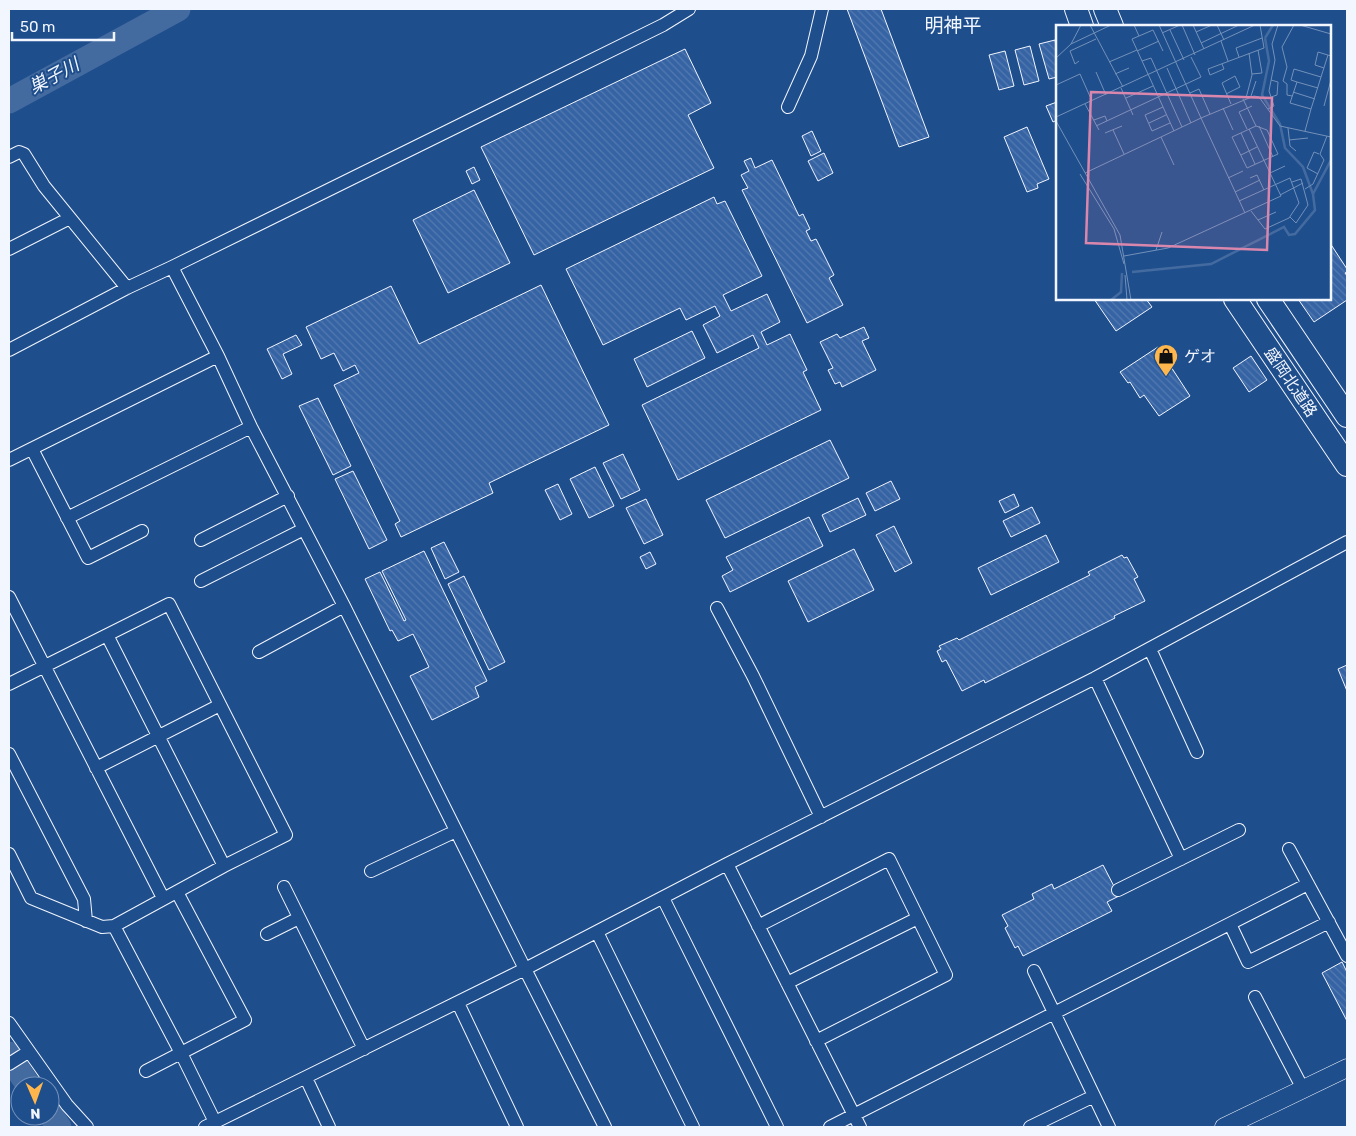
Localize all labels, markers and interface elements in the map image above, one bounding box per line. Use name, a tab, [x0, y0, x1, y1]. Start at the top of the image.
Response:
scale bar	[12, 10, 115, 42]
district label: 明神平	[924, 14, 982, 37]
text: 50 m	[20, 18, 55, 36]
inset map	[1056, 25, 1331, 300]
water label: 巣子川	[25, 52, 85, 99]
shop icon: ゲオ	[1153, 343, 1179, 377]
street label: 盛岡北道路	[1261, 344, 1321, 420]
place label: ゲオ	[1184, 347, 1216, 366]
north arrow	[10, 1076, 60, 1126]
text: N	[30, 1105, 41, 1122]

